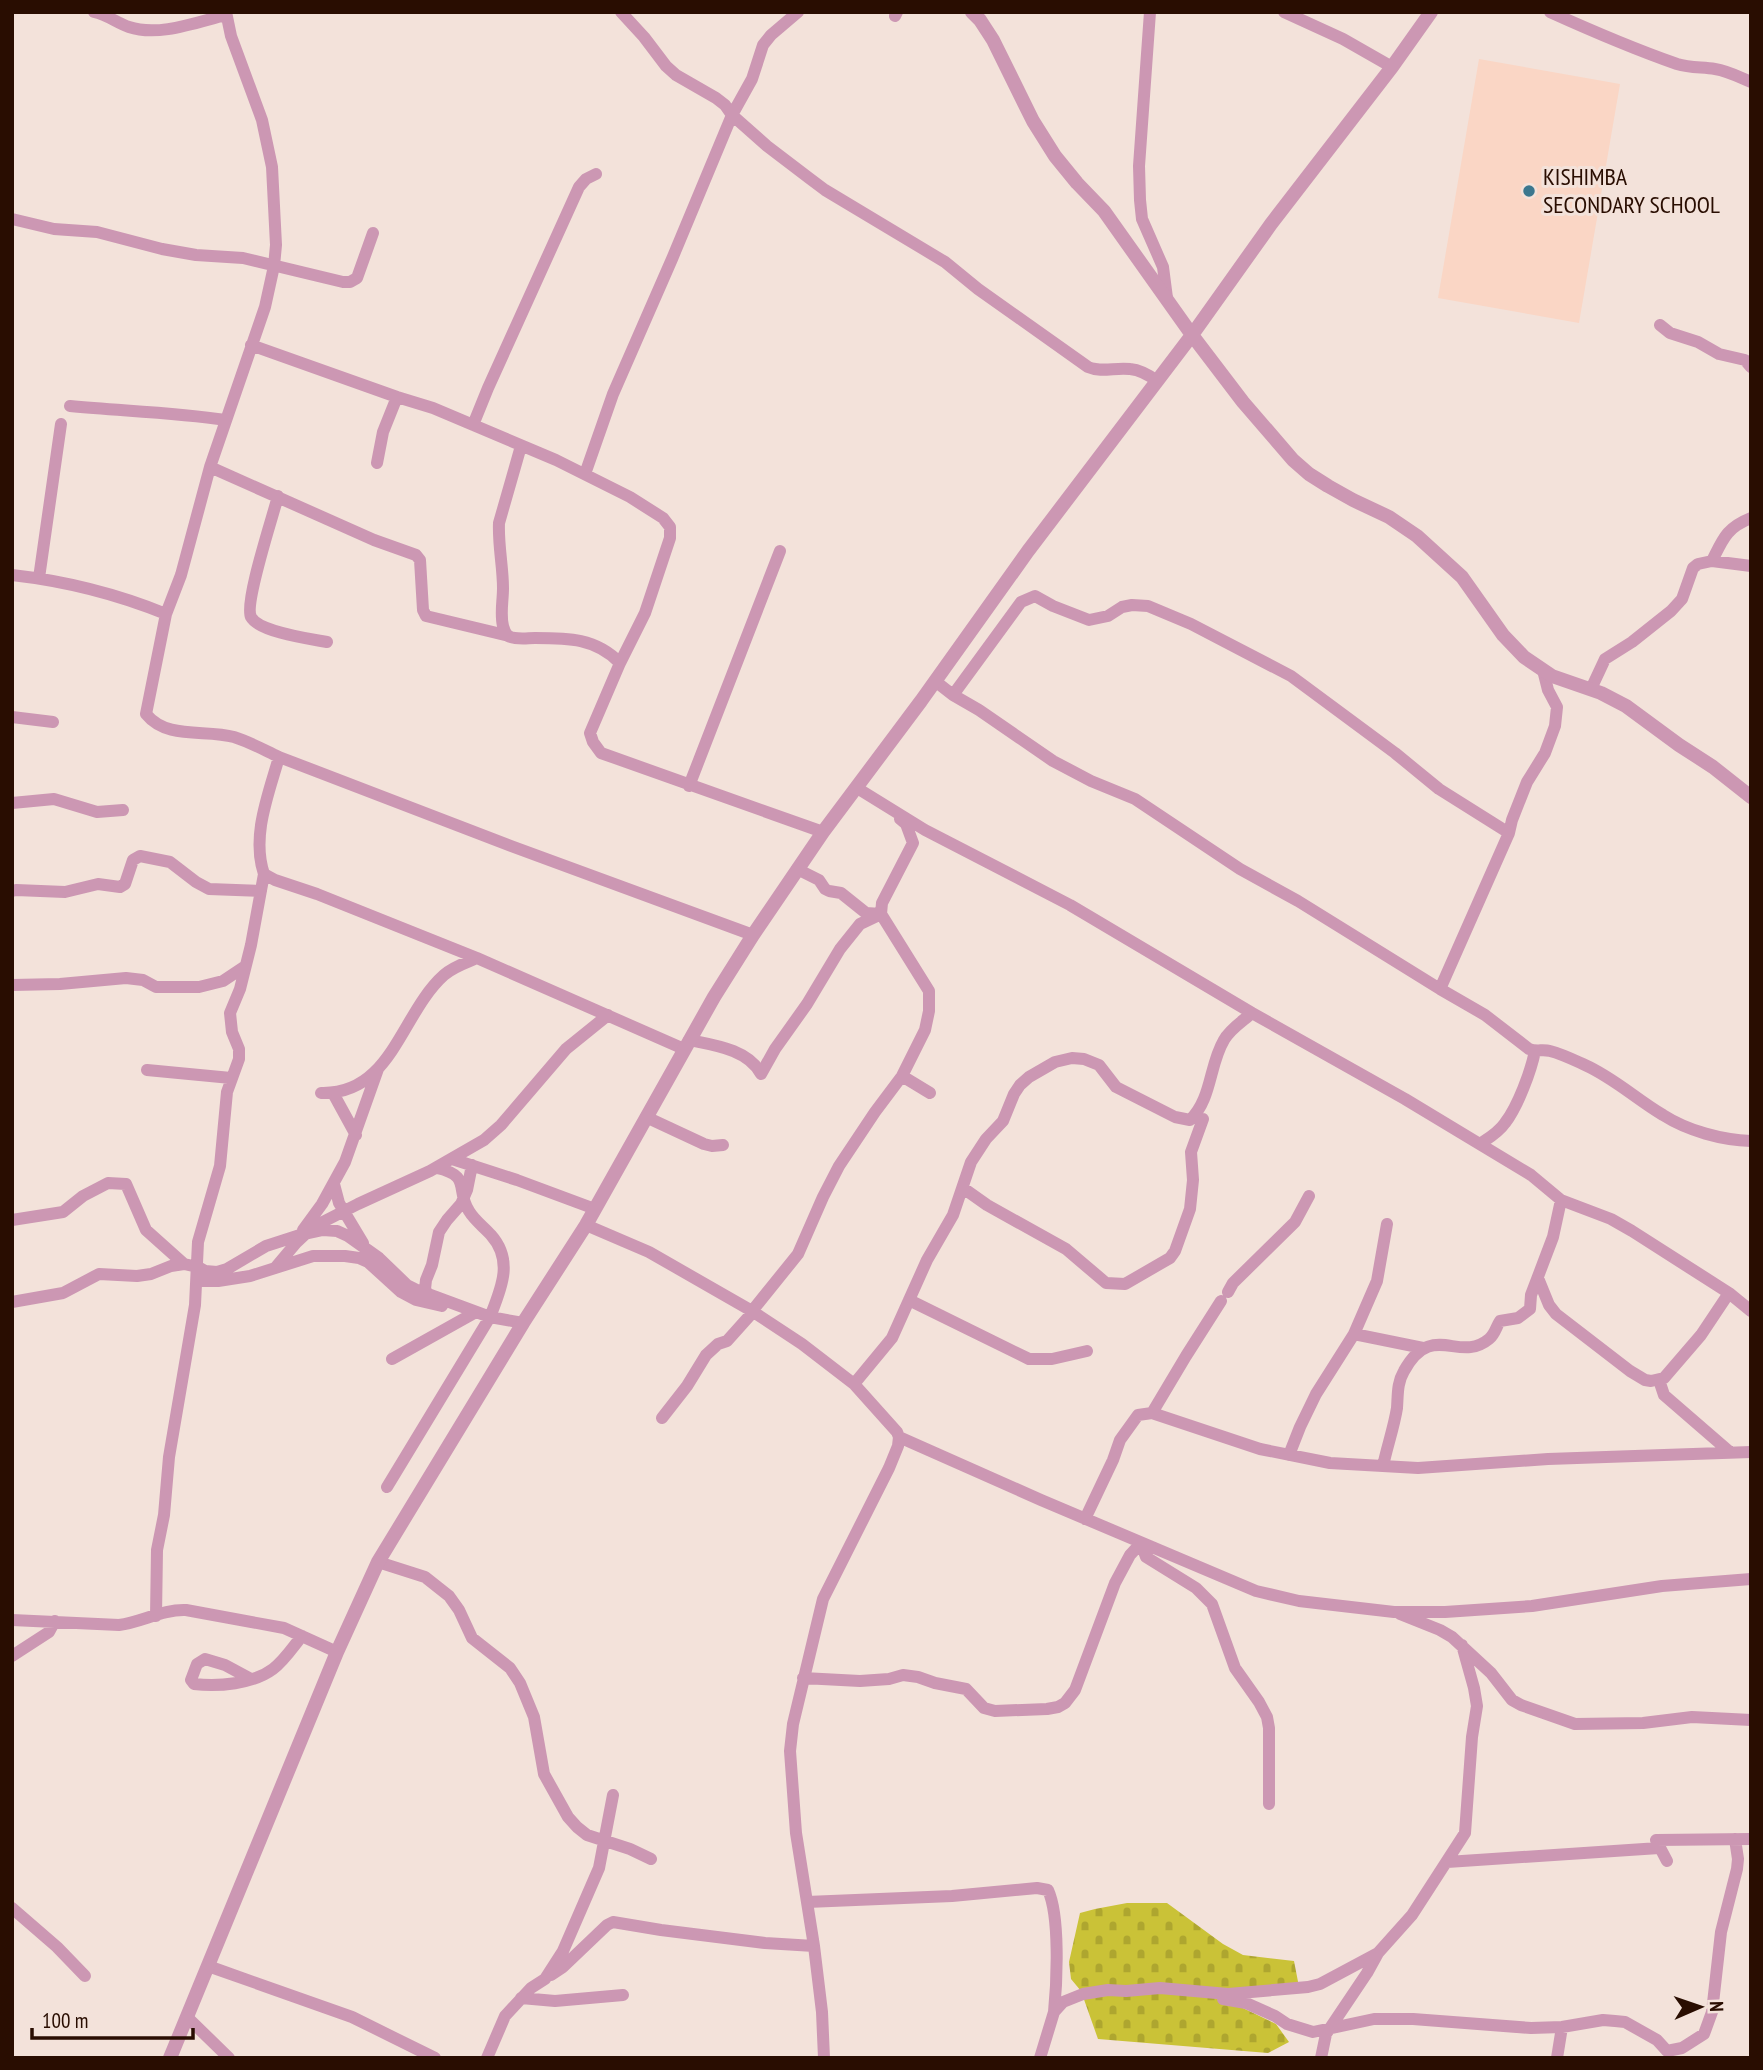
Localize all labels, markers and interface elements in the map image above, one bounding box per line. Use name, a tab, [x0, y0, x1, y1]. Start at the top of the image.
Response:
place label: KISHIMBA SECONDARY SCHOOL	[1543, 161, 1720, 220]
marker: KISHIMBA SECONDARY SCHOOL	[1521, 183, 1537, 199]
north arrow	[1665, 1972, 1735, 2042]
scale bar	[32, 1996, 192, 2040]
text: N	[1705, 2001, 1729, 2012]
text: 100 m	[42, 2007, 88, 2034]

